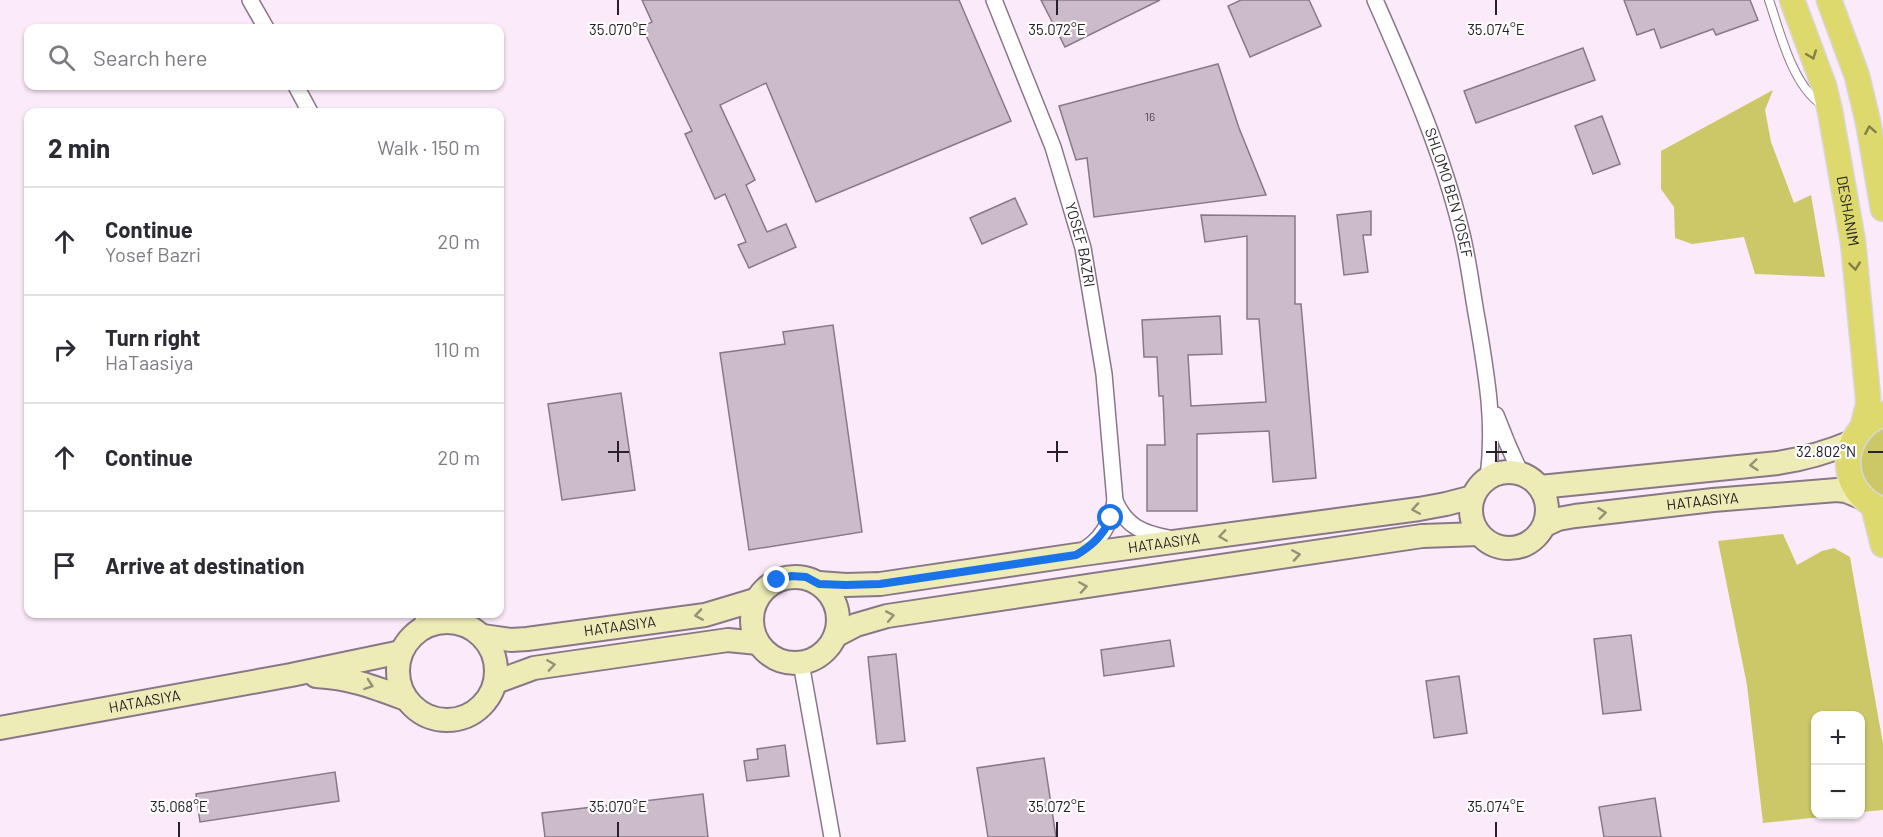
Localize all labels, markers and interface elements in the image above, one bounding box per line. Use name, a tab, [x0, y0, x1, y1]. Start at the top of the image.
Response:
text: 35.070°E	[589, 20, 647, 38]
text: 35.072°E	[1028, 20, 1086, 38]
text: 35.074°E	[1467, 20, 1525, 38]
search box	[24, 24, 504, 90]
icon: search	[45, 41, 78, 74]
text: Search here	[93, 44, 207, 70]
one-way arrow	[1805, 49, 1818, 60]
house number: 16	[1145, 109, 1155, 123]
street label: SHLOMO BEN YOSEF	[1422, 125, 1477, 260]
one-way arrow	[1864, 125, 1876, 135]
text: 2 min	[48, 132, 110, 163]
text: Walk · 150 m	[377, 135, 480, 159]
street label: DESHANIM	[1834, 174, 1864, 247]
street label: YOSEF BAZRI	[1062, 200, 1099, 288]
text: Continue	[105, 216, 193, 242]
icon: ahead	[48, 225, 81, 258]
text: 20 m	[437, 229, 480, 253]
text: Yosef Bazri	[105, 242, 201, 266]
one-way arrow	[1848, 261, 1861, 271]
text: Turn right	[105, 324, 200, 350]
icon: right	[48, 333, 81, 366]
text: 110 m	[434, 337, 480, 361]
text: HaTaasiya	[105, 350, 193, 374]
icon: ahead	[48, 441, 81, 474]
text: 32.802°N	[1796, 442, 1856, 460]
text: Continue	[105, 444, 193, 470]
text: 20 m	[437, 445, 480, 469]
one-way arrow	[1750, 459, 1759, 471]
street label: HATAASIYA	[1665, 488, 1739, 513]
one-way arrow	[1411, 503, 1421, 515]
route start	[1097, 504, 1123, 530]
one-way arrow	[1597, 507, 1606, 520]
street label: HATAASIYA	[1127, 528, 1201, 556]
one-way arrow	[1218, 529, 1227, 542]
icon: arrive	[48, 549, 81, 582]
one-way arrow	[1292, 549, 1301, 561]
text: Arrive at destination	[105, 552, 304, 578]
route end	[763, 566, 789, 592]
one-way arrow	[1078, 581, 1087, 593]
one-way arrow	[694, 609, 704, 621]
one-way arrow	[885, 610, 895, 623]
street label: HATAASIYA	[583, 612, 657, 639]
one-way arrow	[547, 660, 556, 672]
one-way arrow	[363, 678, 374, 691]
street label: HATAASIYA	[107, 685, 182, 716]
map controls	[1811, 711, 1865, 819]
button: +	[1811, 711, 1865, 765]
button: −	[1811, 765, 1865, 819]
text: 35.068°E	[150, 797, 208, 815]
text: 35.070°E	[589, 797, 647, 815]
text: 35.072°E	[1028, 797, 1086, 815]
text: 35.074°E	[1467, 797, 1525, 815]

